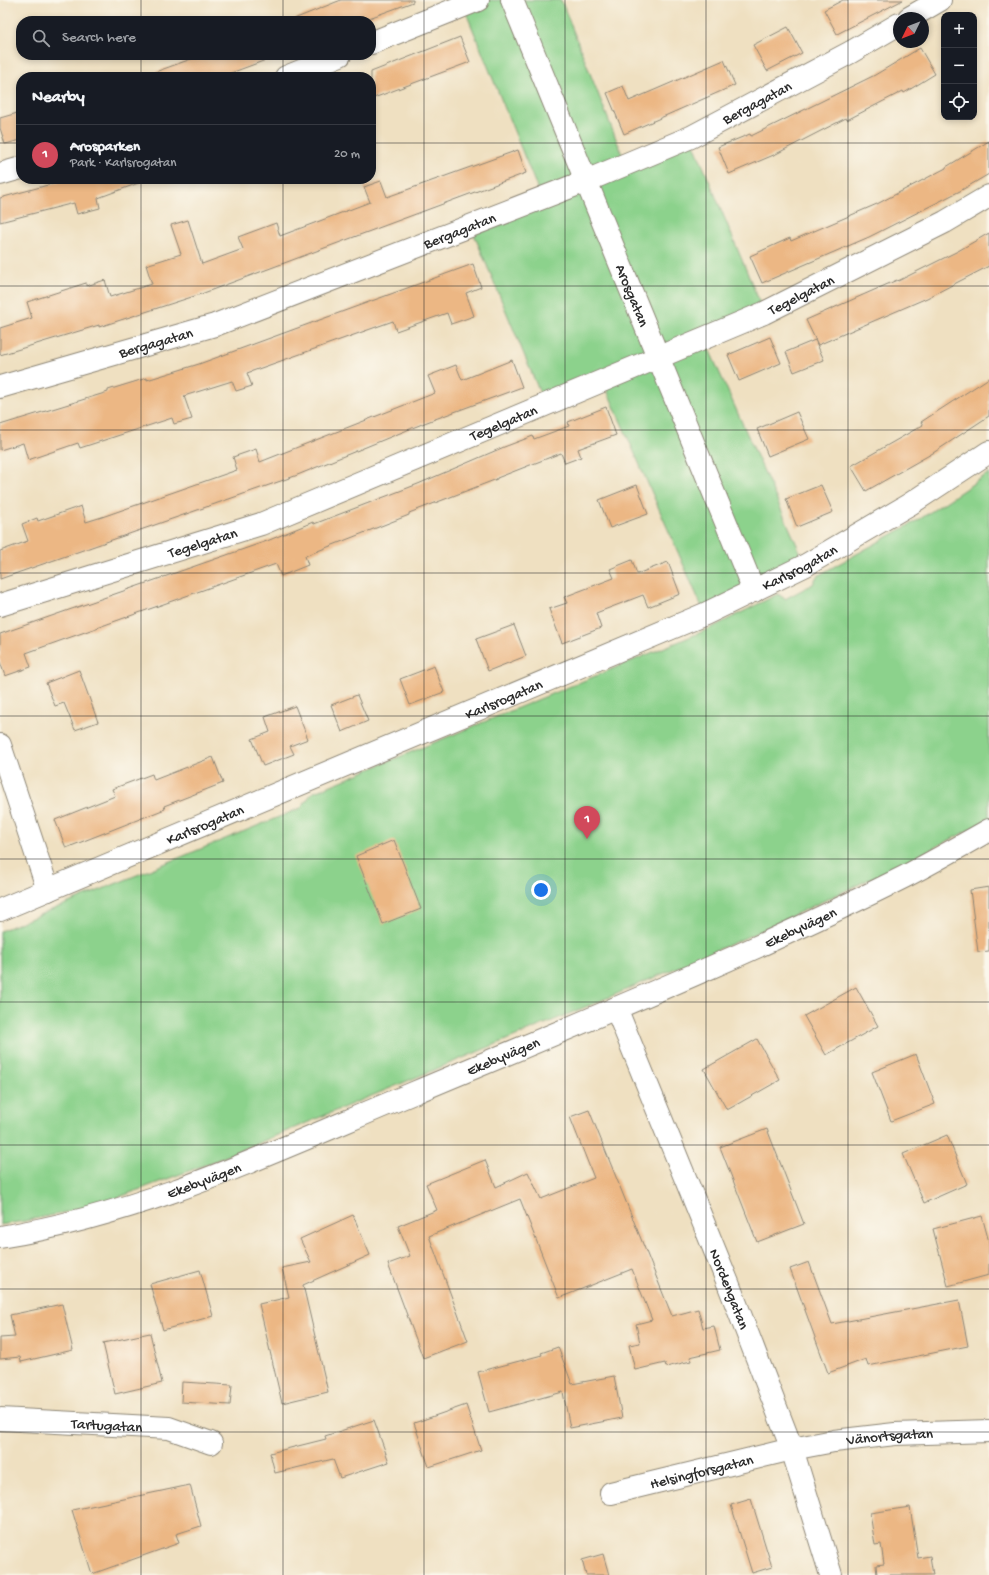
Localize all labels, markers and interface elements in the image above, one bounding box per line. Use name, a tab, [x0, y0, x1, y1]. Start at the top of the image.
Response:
north arrow	[893, 12, 929, 48]
map controls	[941, 12, 977, 120]
button: +	[941, 12, 977, 48]
search box	[16, 16, 376, 60]
icon: search	[30, 27, 52, 49]
text: Search here	[62, 29, 136, 47]
button: −	[941, 48, 977, 84]
street label: Bergagatan	[719, 78, 795, 130]
button: locate	[941, 84, 977, 120]
text: Nearby	[32, 88, 85, 108]
text: Arosparken	[70, 138, 140, 156]
text: 1	[42, 147, 48, 162]
text: 20 m	[334, 147, 360, 162]
text: Park · Karlsrogatan	[70, 156, 176, 171]
street label: Bergagatan	[421, 210, 499, 254]
street label: Arosgatan	[610, 262, 652, 330]
street label: Tegelgatan	[765, 272, 838, 321]
street label: Bergagatan	[116, 325, 195, 363]
street label: Tegelgatan	[467, 402, 541, 447]
street label: Tegelgatan	[165, 525, 240, 564]
street label: Karlsrogatan	[760, 542, 841, 596]
street label: Karlsrogatan	[463, 676, 546, 725]
street label: Karlsrogatan	[164, 802, 247, 850]
pin: 1	[574, 806, 600, 839]
your location	[531, 880, 551, 900]
street label: Ekebyvägen	[762, 904, 840, 953]
street label: Ekebyvägen	[465, 1034, 543, 1081]
street label: Ekebyvägen	[165, 1159, 244, 1204]
street label: Nordengatan	[704, 1247, 752, 1332]
street label: Tartugatan	[70, 1416, 143, 1438]
street label: Vänortsgatan	[845, 1426, 933, 1451]
street label: Helsingforsgatan	[648, 1452, 755, 1494]

